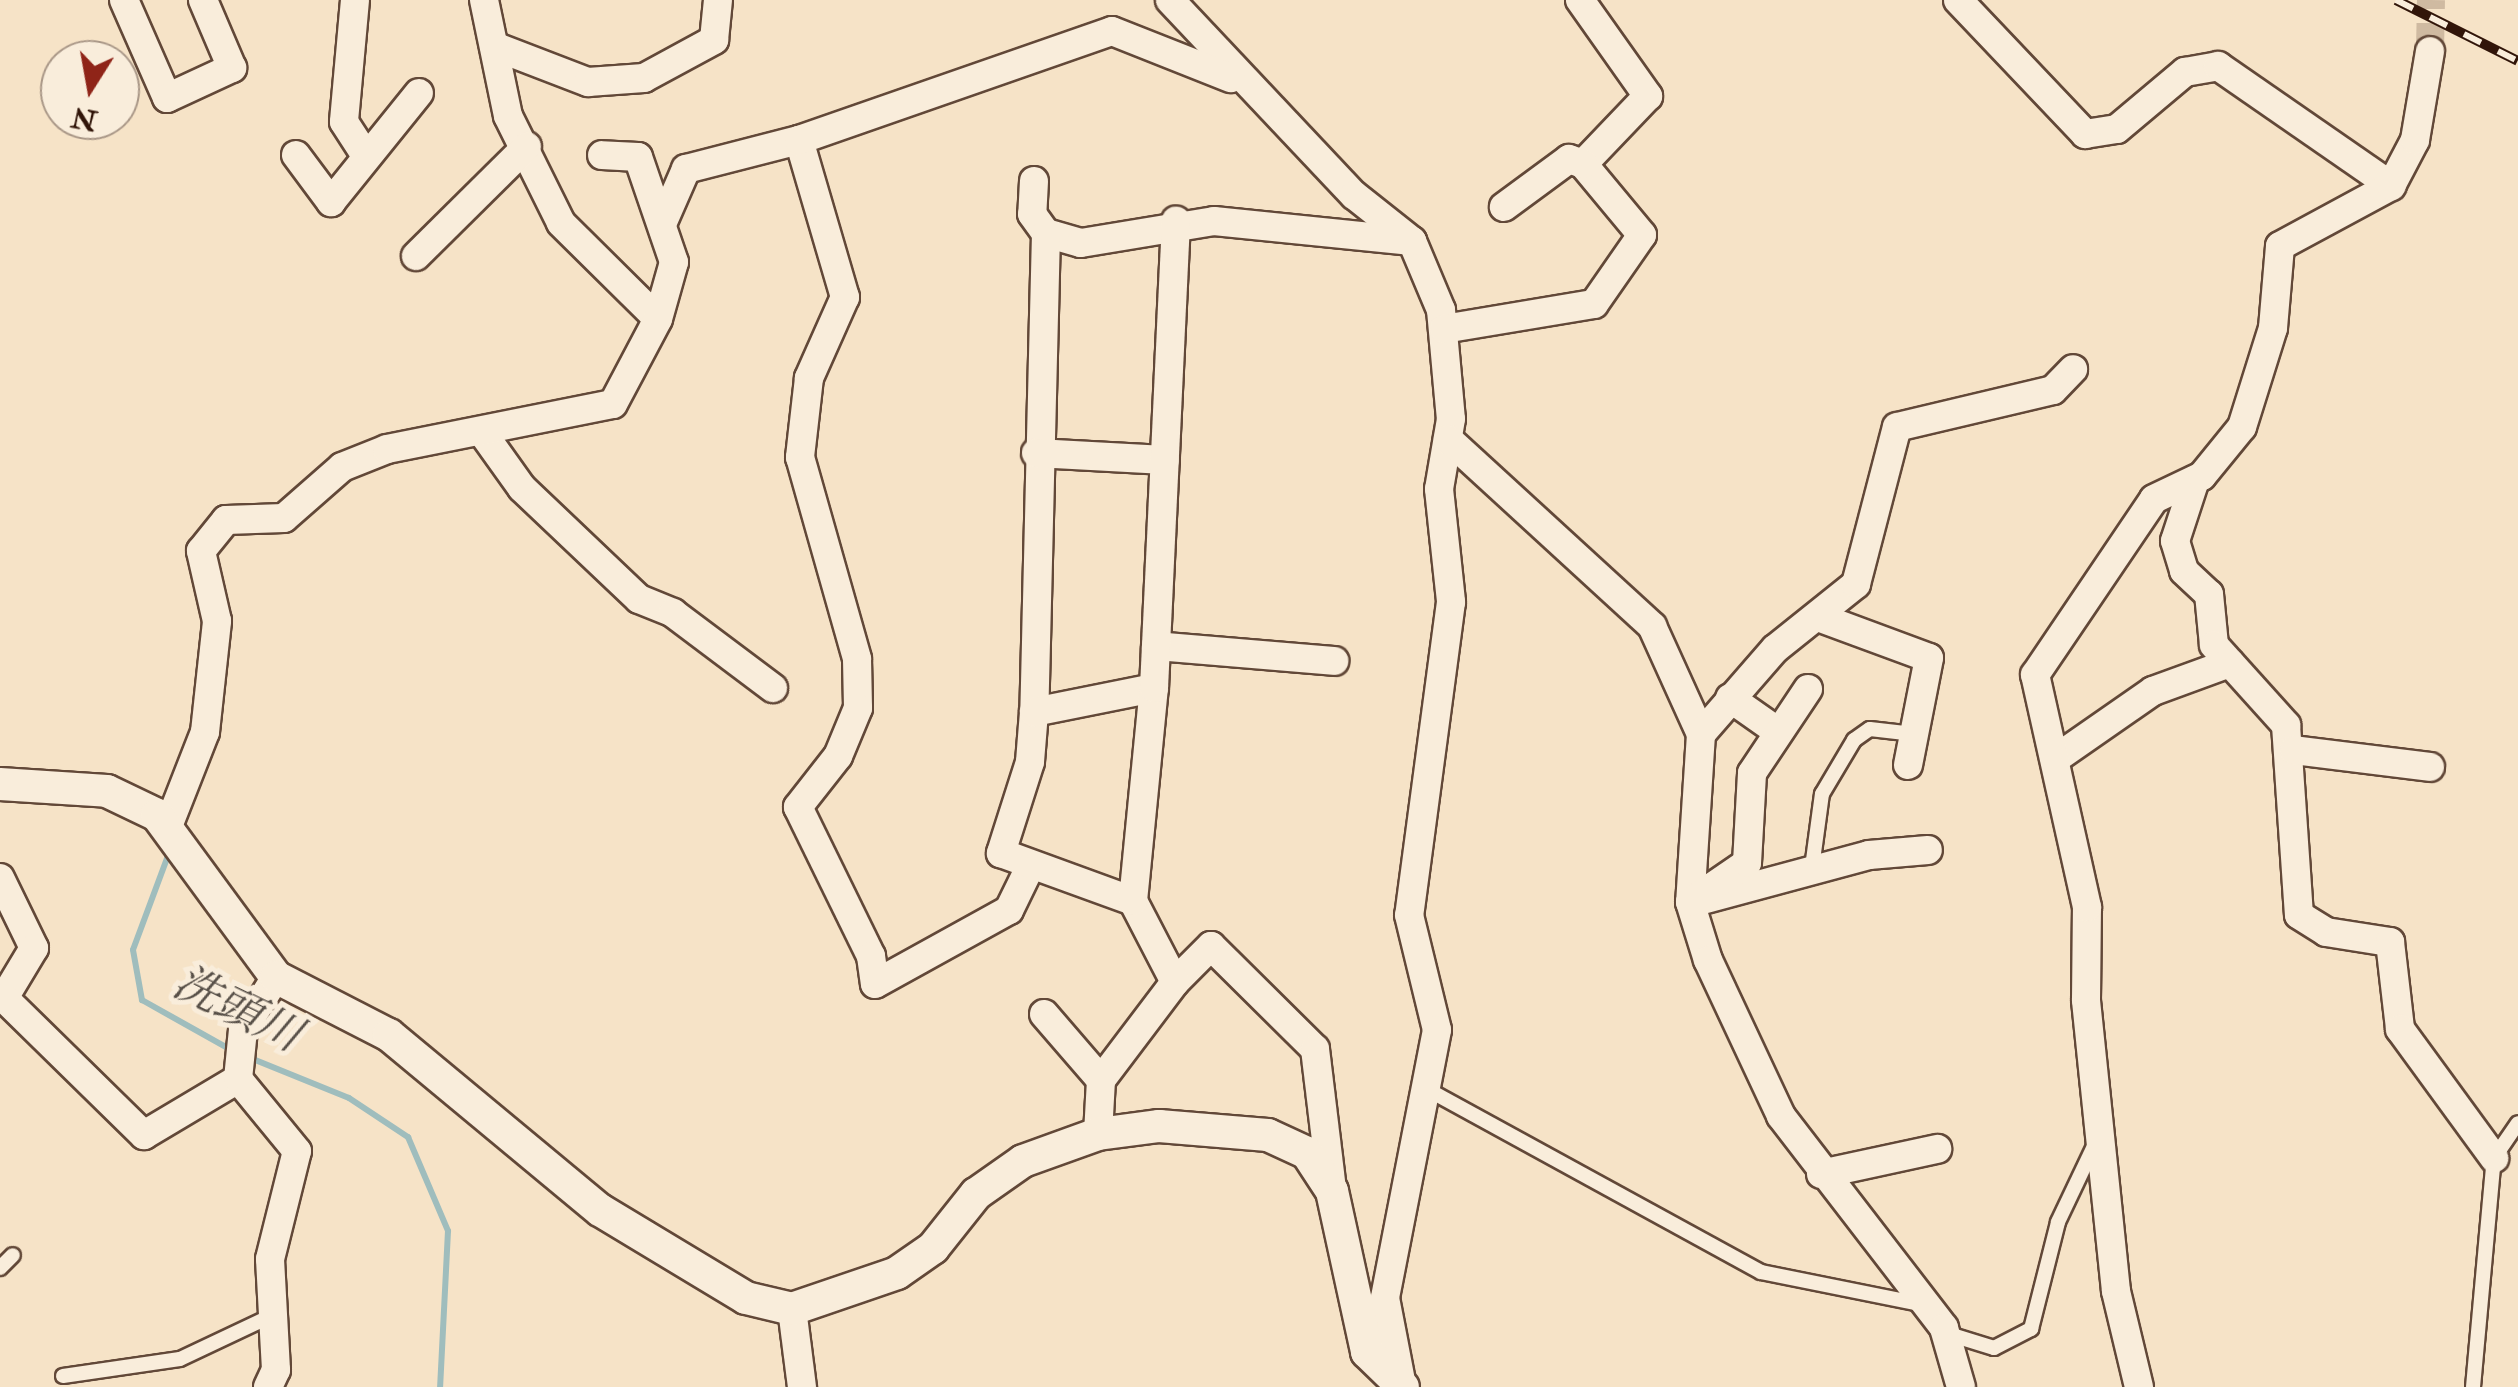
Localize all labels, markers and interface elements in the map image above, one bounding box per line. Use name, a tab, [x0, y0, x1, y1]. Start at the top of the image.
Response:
north arrow	[40, 40, 140, 140]
text: N	[69, 98, 100, 138]
water label: 洗頭川	[164, 956, 310, 1064]

